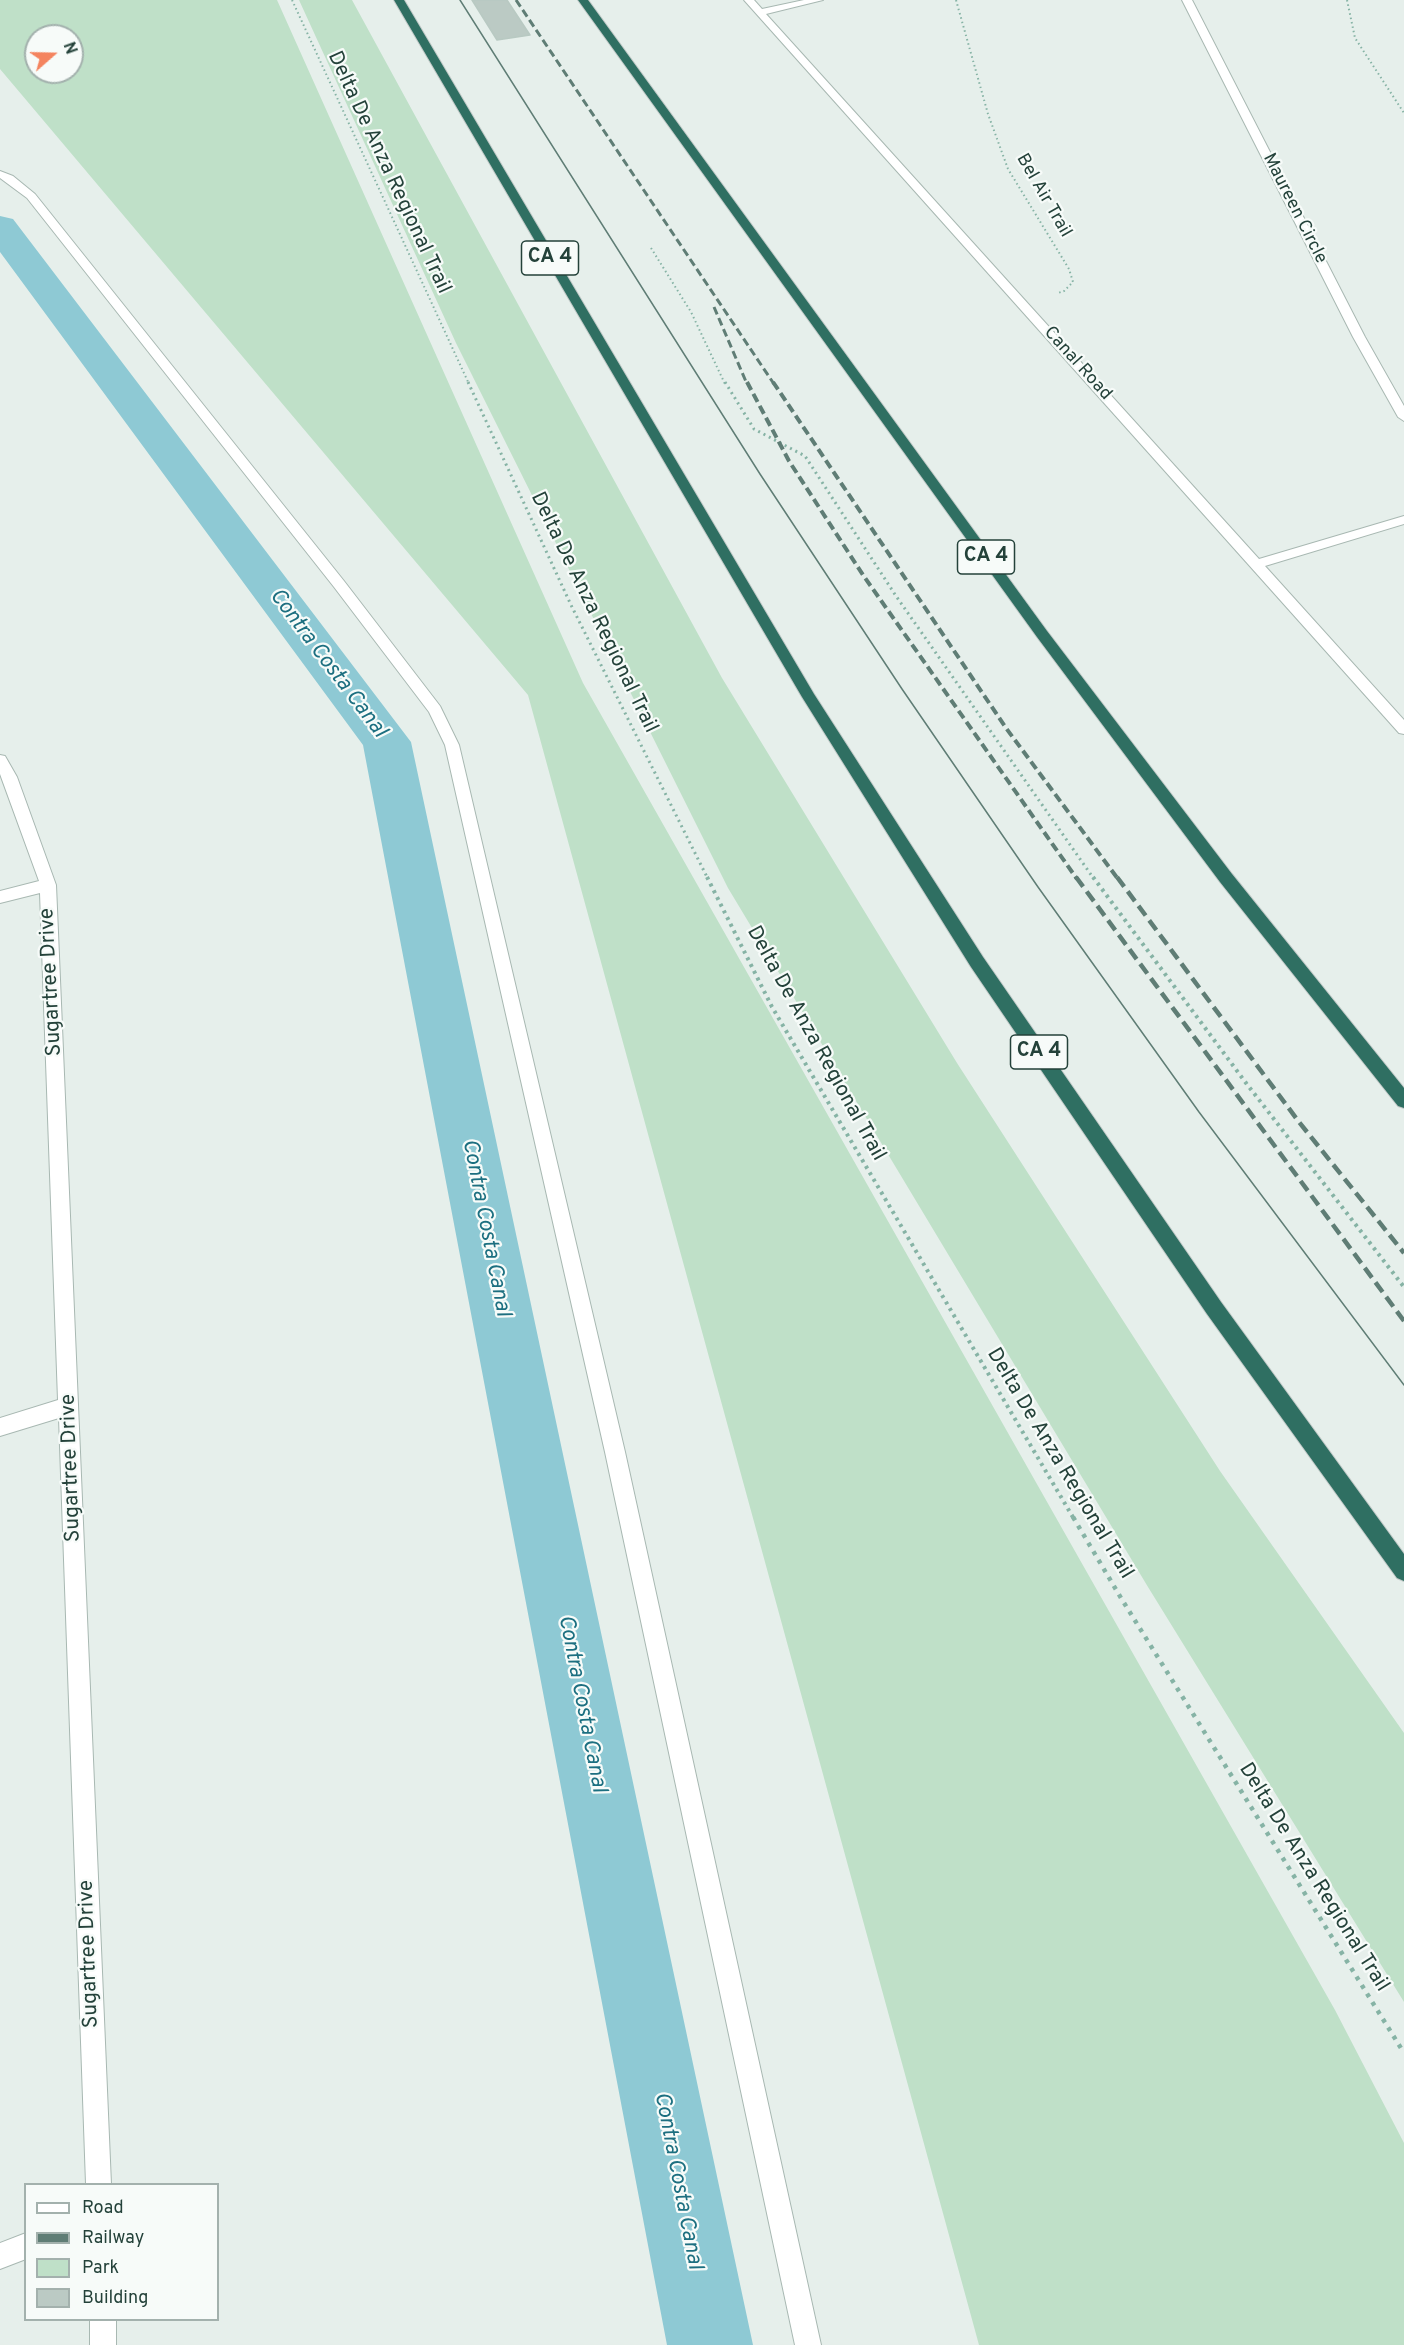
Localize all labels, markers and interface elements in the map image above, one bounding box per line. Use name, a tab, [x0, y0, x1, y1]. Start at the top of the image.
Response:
north arrow	[24, 24, 84, 84]
text: N	[58, 40, 80, 57]
street label: Delta De Anza Regional Trail	[321, 48, 455, 298]
street label: Bel Air Trail	[1010, 150, 1076, 242]
street label: Maureen Circle	[1257, 150, 1331, 268]
road number: CA 4	[522, 241, 578, 275]
street label: Canal Road	[1038, 323, 1116, 405]
street label: Delta De Anza Regional Trail	[524, 488, 662, 738]
road number: CA 4	[958, 540, 1014, 574]
water label: Contra Costa Canal	[262, 584, 392, 744]
street label: Sugartree Drive	[36, 907, 68, 1057]
street label: Delta De Anza Regional Trail	[740, 922, 890, 1166]
road number: CA 4	[1010, 1035, 1068, 1069]
water label: Contra Costa Canal	[455, 1137, 515, 1319]
street label: Delta De Anza Regional Trail	[980, 1344, 1138, 1584]
street label: Sugartree Drive	[57, 1393, 87, 1543]
water label: Contra Costa Canal	[551, 1613, 611, 1795]
street label: Delta De Anza Regional Trail	[1232, 1759, 1394, 1997]
street label: Sugartree Drive	[75, 1879, 105, 2029]
water label: Contra Costa Canal	[647, 2090, 707, 2272]
legend	[24, 2183, 219, 2321]
text: Road	[82, 2197, 124, 2220]
text: Railway	[82, 2227, 144, 2250]
text: Park	[82, 2257, 119, 2280]
text: Building	[82, 2287, 148, 2310]

